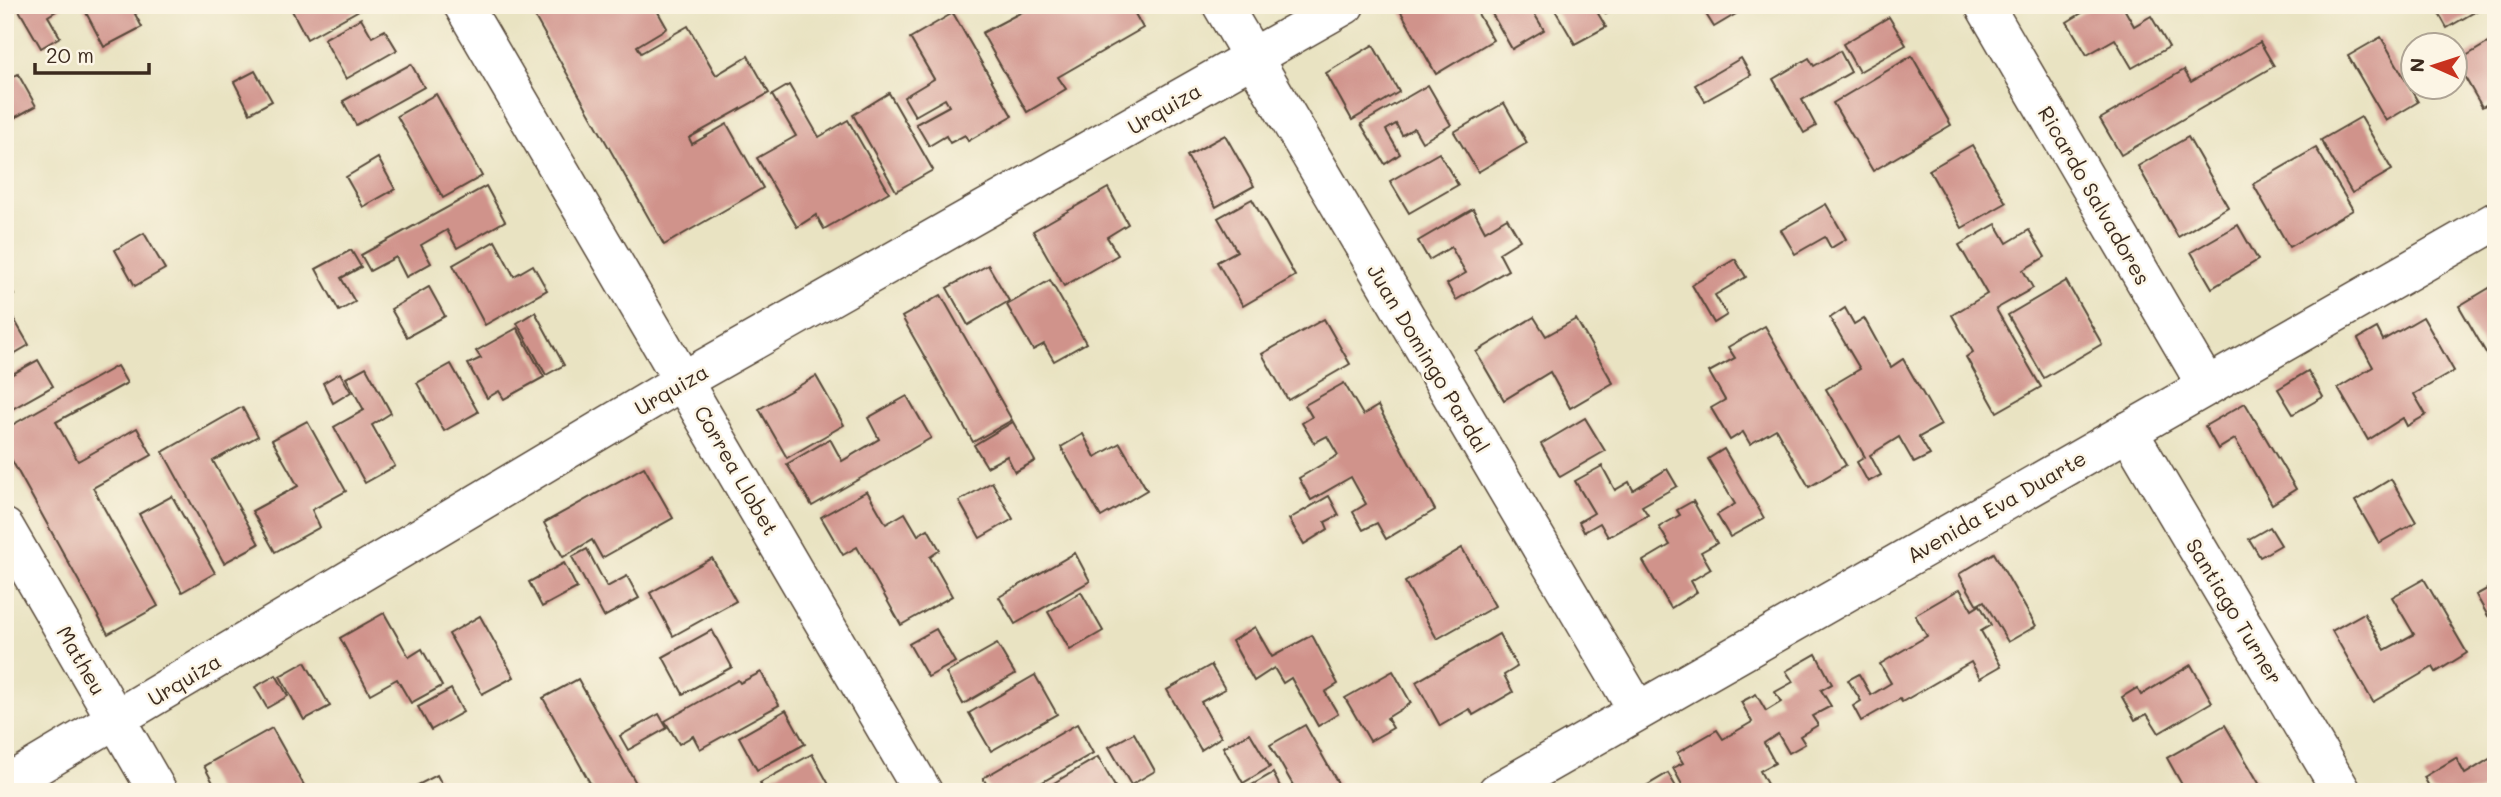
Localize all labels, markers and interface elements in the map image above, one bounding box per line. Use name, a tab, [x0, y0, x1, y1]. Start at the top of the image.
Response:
scale bar	[35, 32, 149, 76]
north arrow	[2400, 32, 2470, 102]
text: 20 m	[46, 41, 94, 68]
text: N	[2404, 57, 2429, 73]
street label: Urquiza	[1122, 76, 1206, 140]
street label: Ricardo Salvadores	[2033, 101, 2157, 289]
street label: Juan Domingo Pardal	[1362, 259, 1496, 457]
street label: Urquiza	[629, 357, 713, 421]
street label: Correa Llobet	[689, 400, 785, 540]
street label: Avenida Eva Duarte	[1902, 444, 2090, 568]
street label: Santiago Turner	[2181, 533, 2289, 689]
street label: Matheu	[51, 621, 113, 699]
street label: Urquiza	[142, 647, 226, 711]

